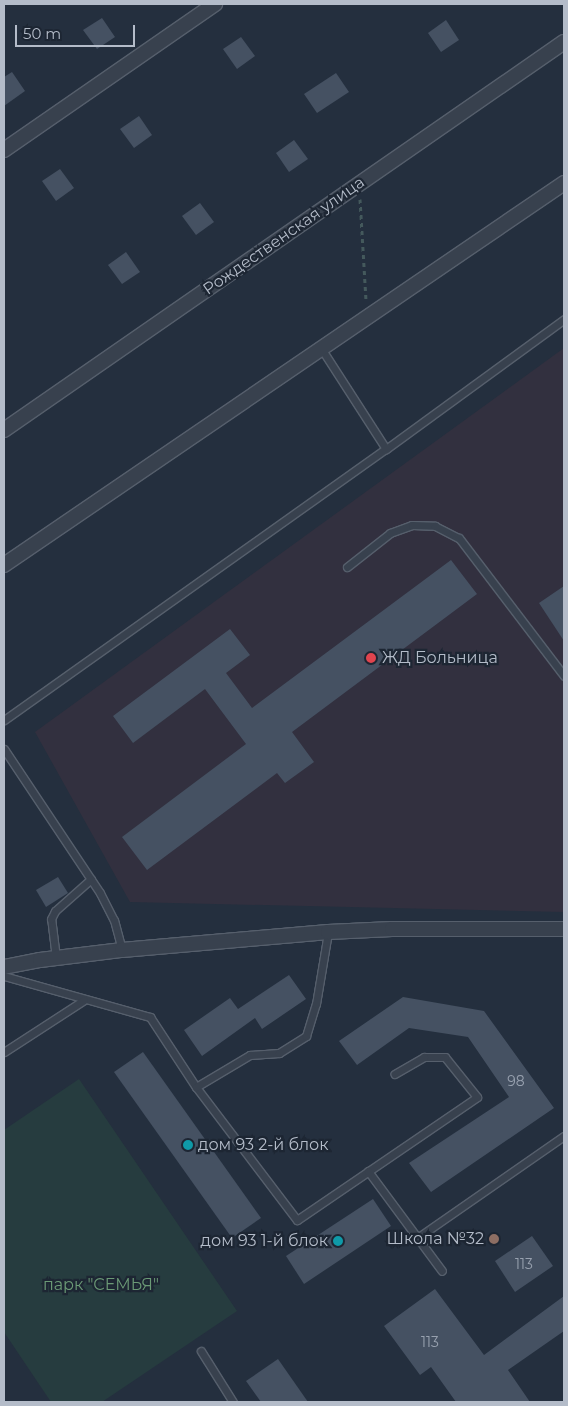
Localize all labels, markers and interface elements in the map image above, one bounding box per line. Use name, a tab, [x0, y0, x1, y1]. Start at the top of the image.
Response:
scale bar	[18, 15, 138, 47]
text: 50 m	[23, 24, 61, 43]
street label: Рождественская улица	[200, 173, 368, 299]
place label: ЖД Больница	[382, 648, 498, 668]
marker: ЖД Больница	[364, 651, 378, 665]
house number: 98	[507, 1073, 525, 1089]
place label: дом 93 2-й блок	[198, 1135, 329, 1155]
marker: дом 93 2-й блок	[182, 1139, 194, 1151]
place label: Школа №32	[386, 1229, 484, 1249]
place label: дом 93 1-й блок	[201, 1231, 328, 1251]
marker: Школа №32	[488, 1233, 500, 1245]
marker: дом 93 1-й блок	[332, 1235, 344, 1247]
house number: 113	[515, 1256, 533, 1272]
park label: парк "СЕМЬЯ"	[43, 1275, 159, 1295]
house number: 113	[421, 1334, 439, 1350]

